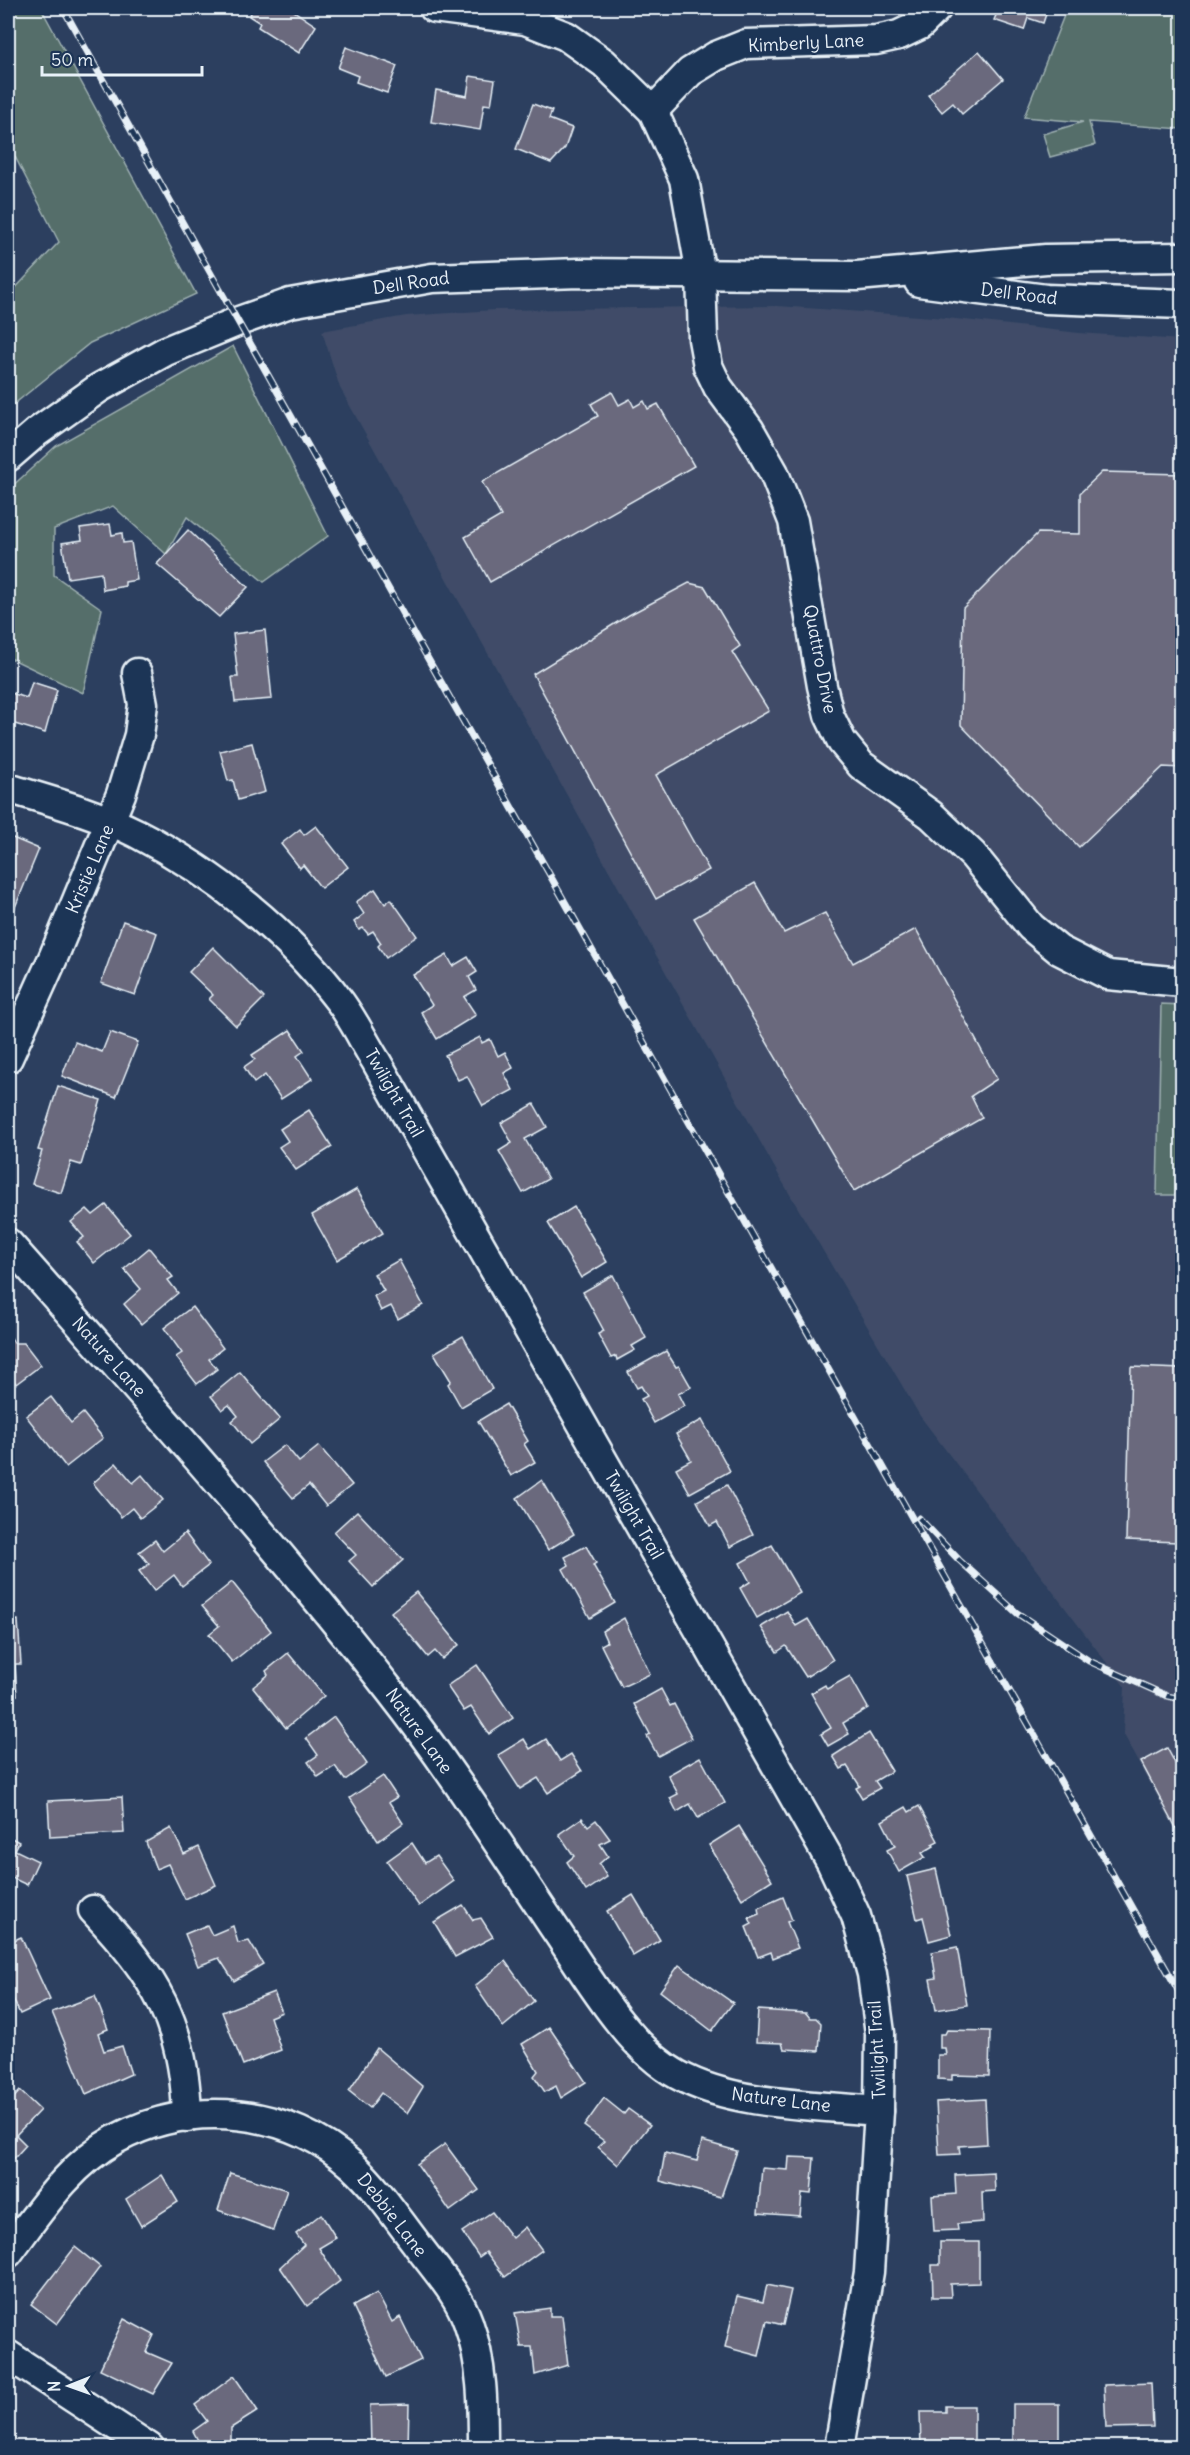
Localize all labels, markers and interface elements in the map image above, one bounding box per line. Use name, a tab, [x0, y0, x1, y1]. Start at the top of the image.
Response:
street label: Kimberly Lane	[747, 28, 865, 57]
scale bar	[42, 39, 202, 77]
text: 50 m	[51, 48, 93, 71]
street label: Dell Road	[371, 266, 451, 299]
street label: Dell Road	[979, 277, 1059, 310]
street label: Quattro Drive	[799, 602, 842, 715]
street label: Kristie Lane	[60, 821, 119, 917]
street label: Twilight Trail	[360, 1044, 429, 1141]
street label: Nature Lane	[67, 1312, 151, 1402]
street label: Twilight Trail	[600, 1466, 669, 1563]
street label: Nature Lane	[381, 1683, 458, 1778]
street label: Twilight Trail	[862, 2000, 891, 2100]
street label: Nature Lane	[730, 2082, 832, 2117]
street label: Debbie Lane	[352, 2168, 432, 2261]
north arrow	[39, 2356, 99, 2416]
text: N	[44, 2381, 64, 2392]

